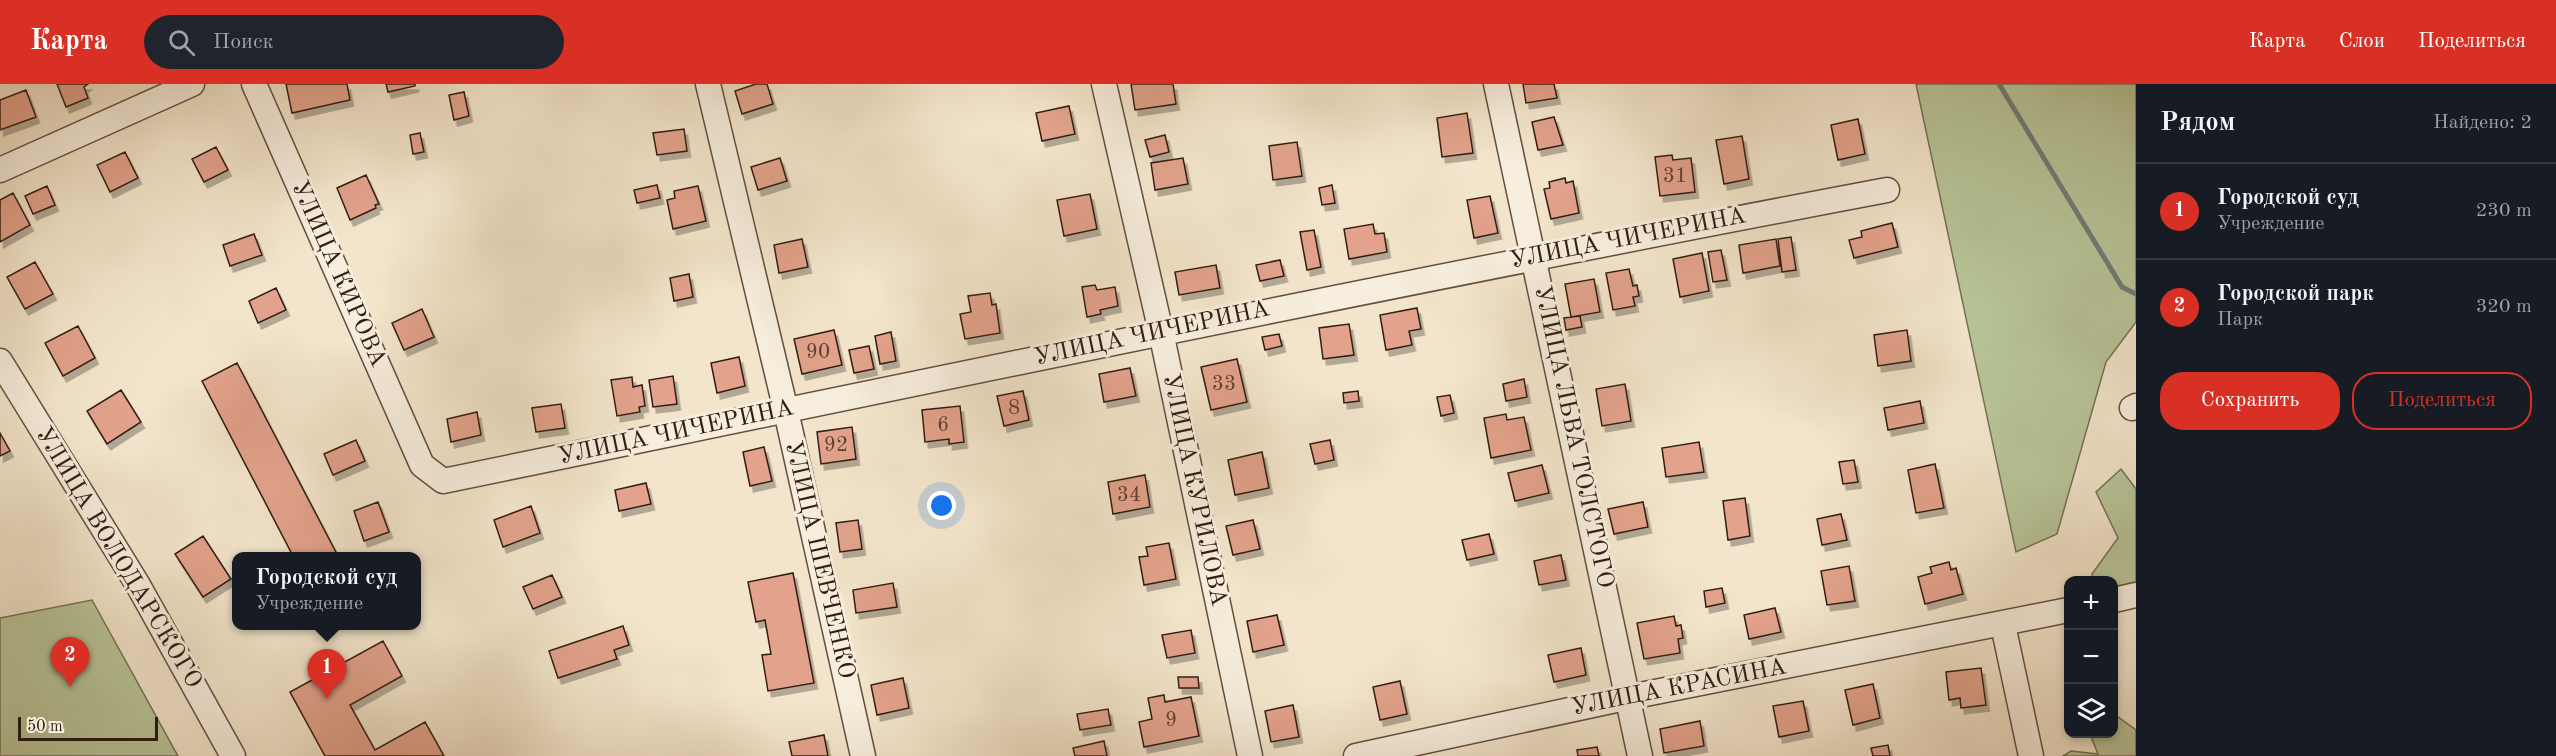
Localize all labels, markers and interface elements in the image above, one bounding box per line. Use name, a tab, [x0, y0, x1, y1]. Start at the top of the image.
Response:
search box	[144, 15, 564, 69]
icon: search	[165, 26, 198, 59]
text: Карта	[30, 28, 108, 56]
text: Поиск	[213, 31, 274, 53]
text: Карта	[2249, 31, 2306, 52]
text: Слои	[2339, 31, 2385, 52]
text: Поделиться	[2418, 31, 2526, 52]
text: Рядом	[2160, 110, 2235, 136]
text: Найдено: 2	[2433, 113, 2532, 133]
house number: 31	[1663, 166, 1687, 187]
street label: УЛИЦА КИРОВА	[286, 177, 390, 371]
text: Городской суд	[2217, 187, 2359, 209]
text: 1	[2174, 201, 2185, 221]
text: 230 m	[2476, 201, 2532, 221]
street label: УЛИЦА ЧИЧЕРИНА	[1508, 204, 1748, 274]
text: Учреждение	[2217, 214, 2325, 234]
text: Городской парк	[2217, 283, 2374, 305]
street label: УЛИЦА ЛЬВА ТОЛСТОГО	[1529, 284, 1617, 590]
street label: УЛИЦА ЧИЧЕРИНА	[1032, 297, 1272, 371]
text: 2	[2174, 297, 2185, 317]
text: 320 m	[2476, 297, 2532, 317]
text: Парк	[2217, 310, 2263, 330]
house number: 90	[806, 342, 830, 363]
street label: УЛИЦА КУРИЛОВА	[1158, 371, 1230, 609]
button: Сохранить	[2160, 372, 2340, 430]
button: Поделиться	[2352, 372, 2532, 430]
house number: 33	[1212, 374, 1236, 395]
street label: УЛИЦА ЧИЧЕРИНА	[556, 396, 796, 470]
house number: 8	[1008, 398, 1020, 419]
house number: 6	[937, 415, 949, 436]
street label: УЛИЦА ВОЛОДАРСКОГО	[30, 423, 206, 693]
house number: 92	[824, 435, 848, 456]
street label: УЛИЦА ШЕВЧЕНКО	[780, 439, 858, 681]
house number: 34	[1117, 485, 1141, 506]
your location	[927, 491, 956, 520]
popup	[232, 552, 421, 630]
text: Городской суд	[256, 567, 397, 589]
map controls	[2064, 576, 2118, 738]
button: +	[2064, 576, 2118, 630]
text: Учреждение	[256, 594, 363, 614]
button: −	[2064, 630, 2118, 684]
pin: 2	[50, 638, 90, 687]
pin: 1	[308, 650, 346, 699]
street label: УЛИЦА КРАСИНА	[1569, 655, 1789, 721]
button: layers	[2064, 684, 2118, 738]
house number: 9	[1165, 710, 1177, 731]
scale bar	[18, 714, 158, 742]
text: 50 m	[27, 719, 63, 735]

